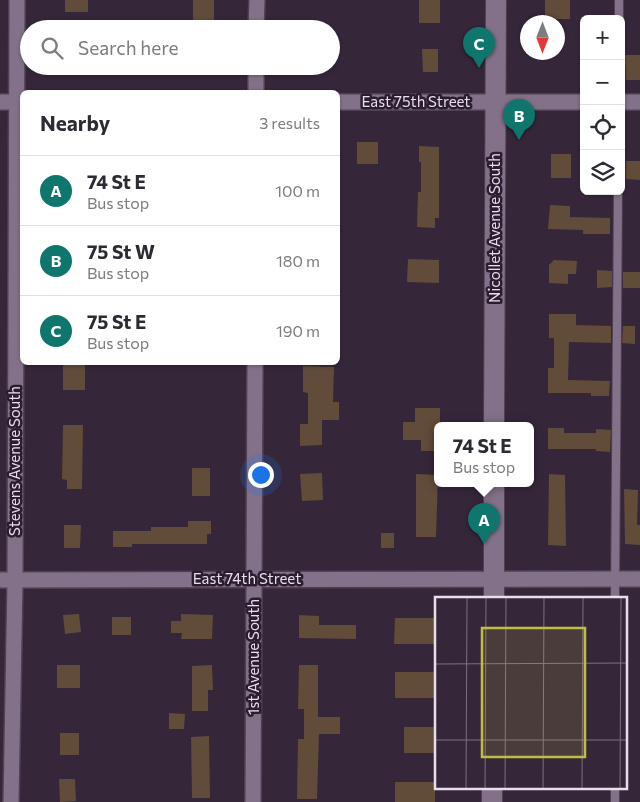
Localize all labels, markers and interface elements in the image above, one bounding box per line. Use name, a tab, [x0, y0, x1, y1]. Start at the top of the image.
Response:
north arrow	[520, 15, 565, 60]
map controls	[580, 15, 625, 195]
button: +	[580, 15, 625, 60]
search box	[20, 20, 340, 75]
pin: C	[463, 27, 495, 68]
icon: search	[38, 34, 66, 62]
text: Search here	[78, 36, 178, 59]
button: −	[580, 60, 625, 105]
street label: East 75th Street	[361, 92, 471, 110]
pin: B	[503, 99, 535, 140]
button: locate	[580, 105, 625, 150]
text: Nearby	[40, 110, 110, 135]
text: 3 results	[259, 113, 320, 132]
button: layers	[580, 150, 625, 195]
street label: Nicollet Avenue South	[485, 153, 503, 303]
text: 74 St E	[87, 170, 146, 193]
text: A	[50, 181, 62, 200]
text: 100 m	[275, 181, 320, 200]
text: Bus stop	[87, 193, 149, 212]
text: 75 St W	[87, 240, 155, 263]
text: B	[51, 251, 61, 270]
text: 180 m	[276, 251, 320, 270]
text: Bus stop	[87, 263, 149, 282]
text: 75 St E	[87, 310, 146, 333]
text: C	[51, 321, 61, 340]
text: 190 m	[276, 321, 320, 340]
text: Bus stop	[87, 333, 149, 352]
street label: Stevens Avenue South	[5, 386, 23, 536]
popup	[434, 422, 534, 487]
text: 74 St E	[453, 434, 512, 457]
text: Bus stop	[453, 457, 515, 476]
your location	[248, 462, 274, 488]
pin: A	[468, 503, 500, 544]
street label: East 74th Street	[193, 569, 301, 587]
inset map	[435, 597, 628, 790]
street label: 1st Avenue South	[244, 599, 262, 715]

